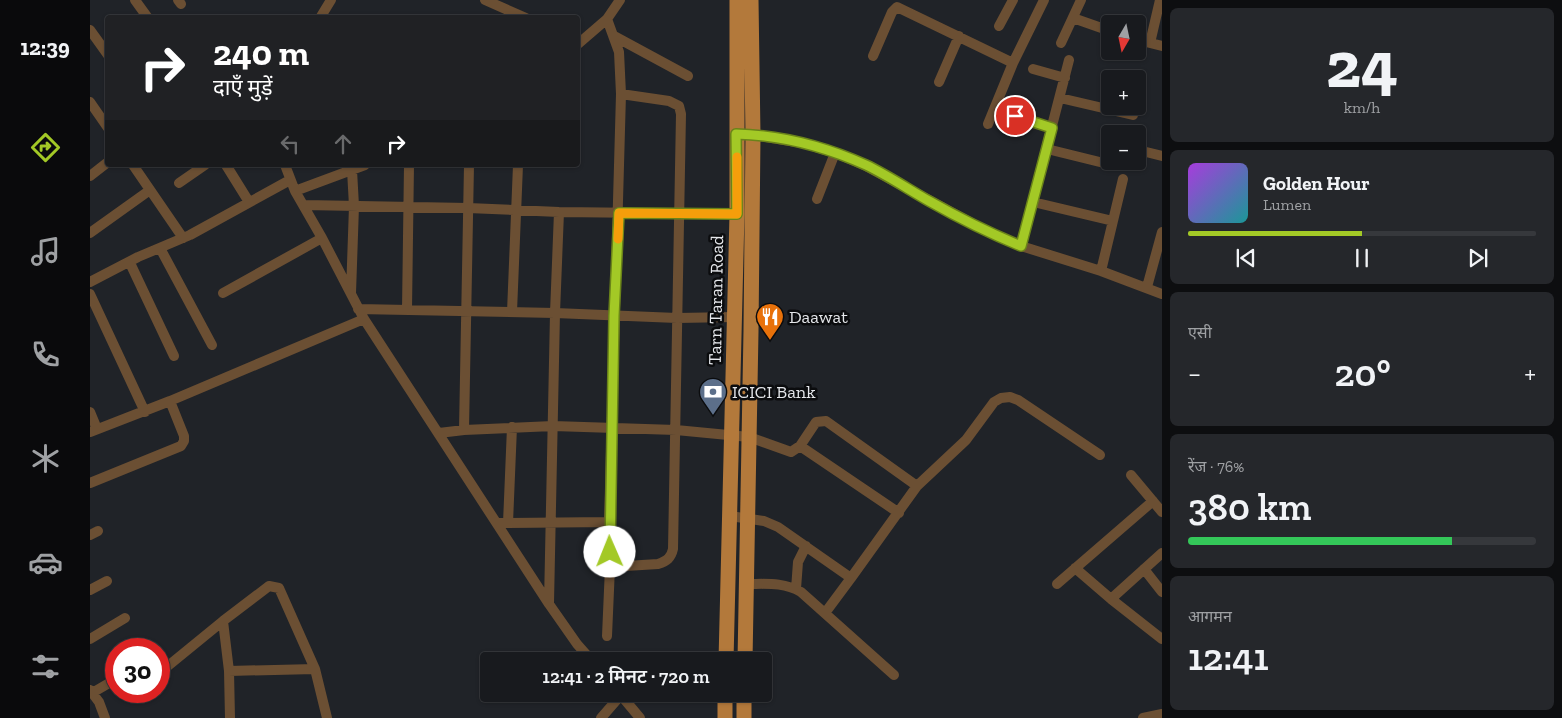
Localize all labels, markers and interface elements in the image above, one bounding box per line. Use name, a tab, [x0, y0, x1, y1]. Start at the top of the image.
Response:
north arrow	[1101, 15, 1146, 60]
map controls	[1101, 15, 1146, 170]
text: 24	[1326, 26, 1398, 104]
text: 240 m	[213, 32, 309, 74]
text: 12:39	[20, 34, 70, 61]
icon: right	[130, 35, 195, 100]
button: +	[1101, 70, 1146, 115]
text: दाएँ मुड़ें	[213, 74, 272, 101]
pin	[994, 95, 1036, 137]
text: km/h	[1344, 98, 1380, 117]
icon: arrive	[1001, 102, 1029, 130]
button: −	[1101, 125, 1146, 170]
icon: directions	[28, 130, 63, 165]
icon: left	[276, 130, 304, 158]
icon: ahead	[329, 130, 357, 158]
icon: right	[382, 130, 410, 158]
text: Golden Hour	[1263, 172, 1370, 195]
text: Lumen	[1263, 195, 1311, 214]
icon: music	[28, 234, 63, 269]
street label: Tarn Taran Road	[704, 235, 728, 365]
icon: previous	[1232, 244, 1260, 272]
icon: pause	[1348, 244, 1376, 272]
icon: next	[1464, 244, 1492, 272]
restaurant icon: Daawat	[755, 302, 785, 341]
place label: Daawat	[789, 306, 848, 328]
text: एसी	[1188, 323, 1212, 342]
icon: phone	[28, 337, 63, 372]
text: 20°	[1335, 350, 1391, 396]
text: −	[1188, 357, 1201, 390]
text: +	[1524, 357, 1536, 390]
bank icon: ICICI Bank	[698, 377, 728, 416]
place label: ICICI Bank	[732, 381, 816, 403]
icon: climate	[28, 441, 63, 476]
text: रेंज · 76%	[1188, 457, 1244, 476]
text: 380 km	[1188, 484, 1311, 530]
position arrow	[583, 525, 635, 577]
icon: car	[28, 545, 63, 580]
text: आगमन	[1188, 607, 1232, 626]
text: 12:41	[1188, 634, 1269, 680]
speed limit sign: 30	[105, 638, 170, 703]
icon: filters	[28, 649, 63, 684]
text: 12:41 · 2 मिनट · 720 m	[542, 665, 710, 688]

